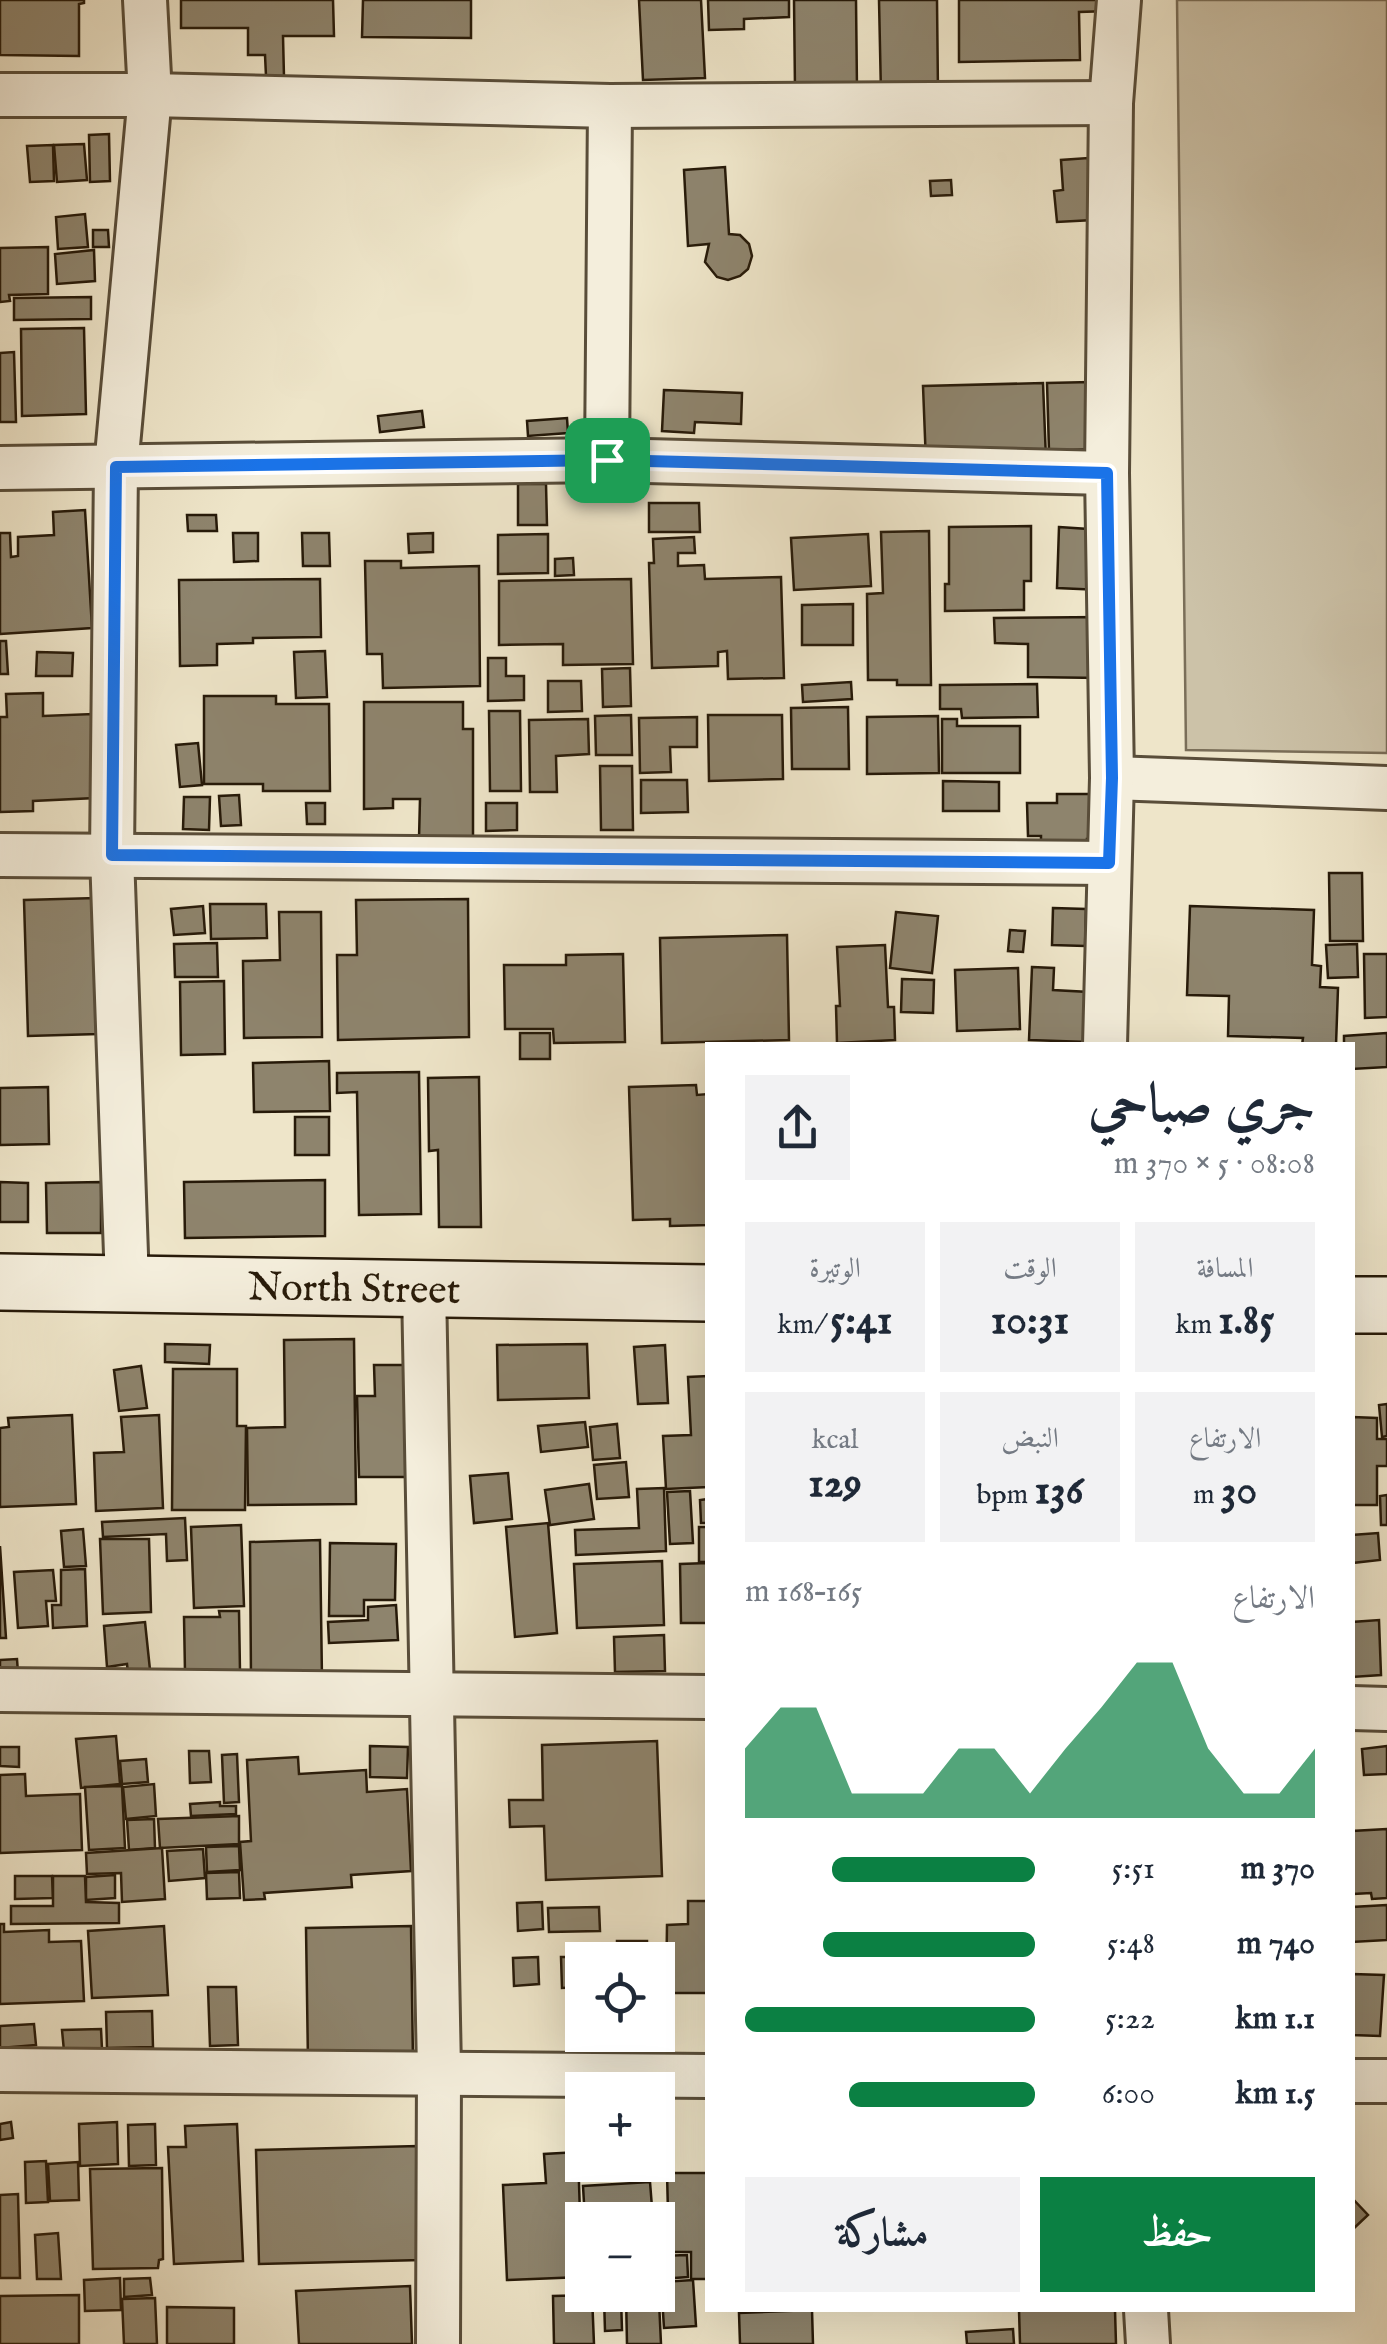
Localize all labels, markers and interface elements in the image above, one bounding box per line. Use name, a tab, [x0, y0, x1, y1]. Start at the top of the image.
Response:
pin	[565, 418, 650, 503]
icon: arrive	[580, 433, 635, 488]
text: جري صباحي	[1088, 1071, 1315, 1141]
button: share	[745, 1075, 850, 1180]
text: 08:08 · 5 × 370 m	[1114, 1144, 1315, 1185]
text: الوتيرة	[809, 1252, 861, 1287]
text: الوقت	[1003, 1252, 1057, 1287]
text: المسافة	[1196, 1252, 1254, 1287]
street label: North Street	[247, 1263, 461, 1318]
text: 5:41	[830, 1295, 892, 1348]
text: 10:31	[991, 1295, 1069, 1348]
text: 1.85	[1218, 1295, 1275, 1348]
text: /km	[778, 1308, 830, 1343]
text: km	[1175, 1308, 1218, 1343]
text: النبض	[1001, 1422, 1059, 1457]
text: الارتفاع	[1189, 1422, 1261, 1457]
text: kcal	[812, 1423, 858, 1458]
text: 129	[808, 1458, 862, 1511]
text: 136	[1034, 1465, 1083, 1518]
text: 30	[1221, 1465, 1257, 1518]
text: bpm	[977, 1478, 1034, 1513]
text: m	[1193, 1478, 1221, 1513]
text: 165–168 m	[745, 1572, 862, 1613]
text: الارتفاع	[1232, 1579, 1315, 1620]
text: 5:51	[1111, 1849, 1155, 1890]
text: 370 m	[1241, 1849, 1315, 1890]
text: 5:48	[1107, 1924, 1155, 1965]
text: 740 m	[1237, 1924, 1315, 1965]
map controls	[565, 1942, 675, 2312]
button: locate	[565, 1942, 675, 2052]
text: 5:22	[1105, 1999, 1155, 2040]
text: 1.1 km	[1235, 1999, 1315, 2040]
button: +	[565, 2072, 675, 2182]
text: 6:00	[1102, 2074, 1155, 2115]
text: 1.5 km	[1236, 2074, 1315, 2115]
button: مشاركة	[745, 2177, 1020, 2292]
button: حفظ	[1040, 2177, 1315, 2292]
button: −	[565, 2202, 675, 2312]

